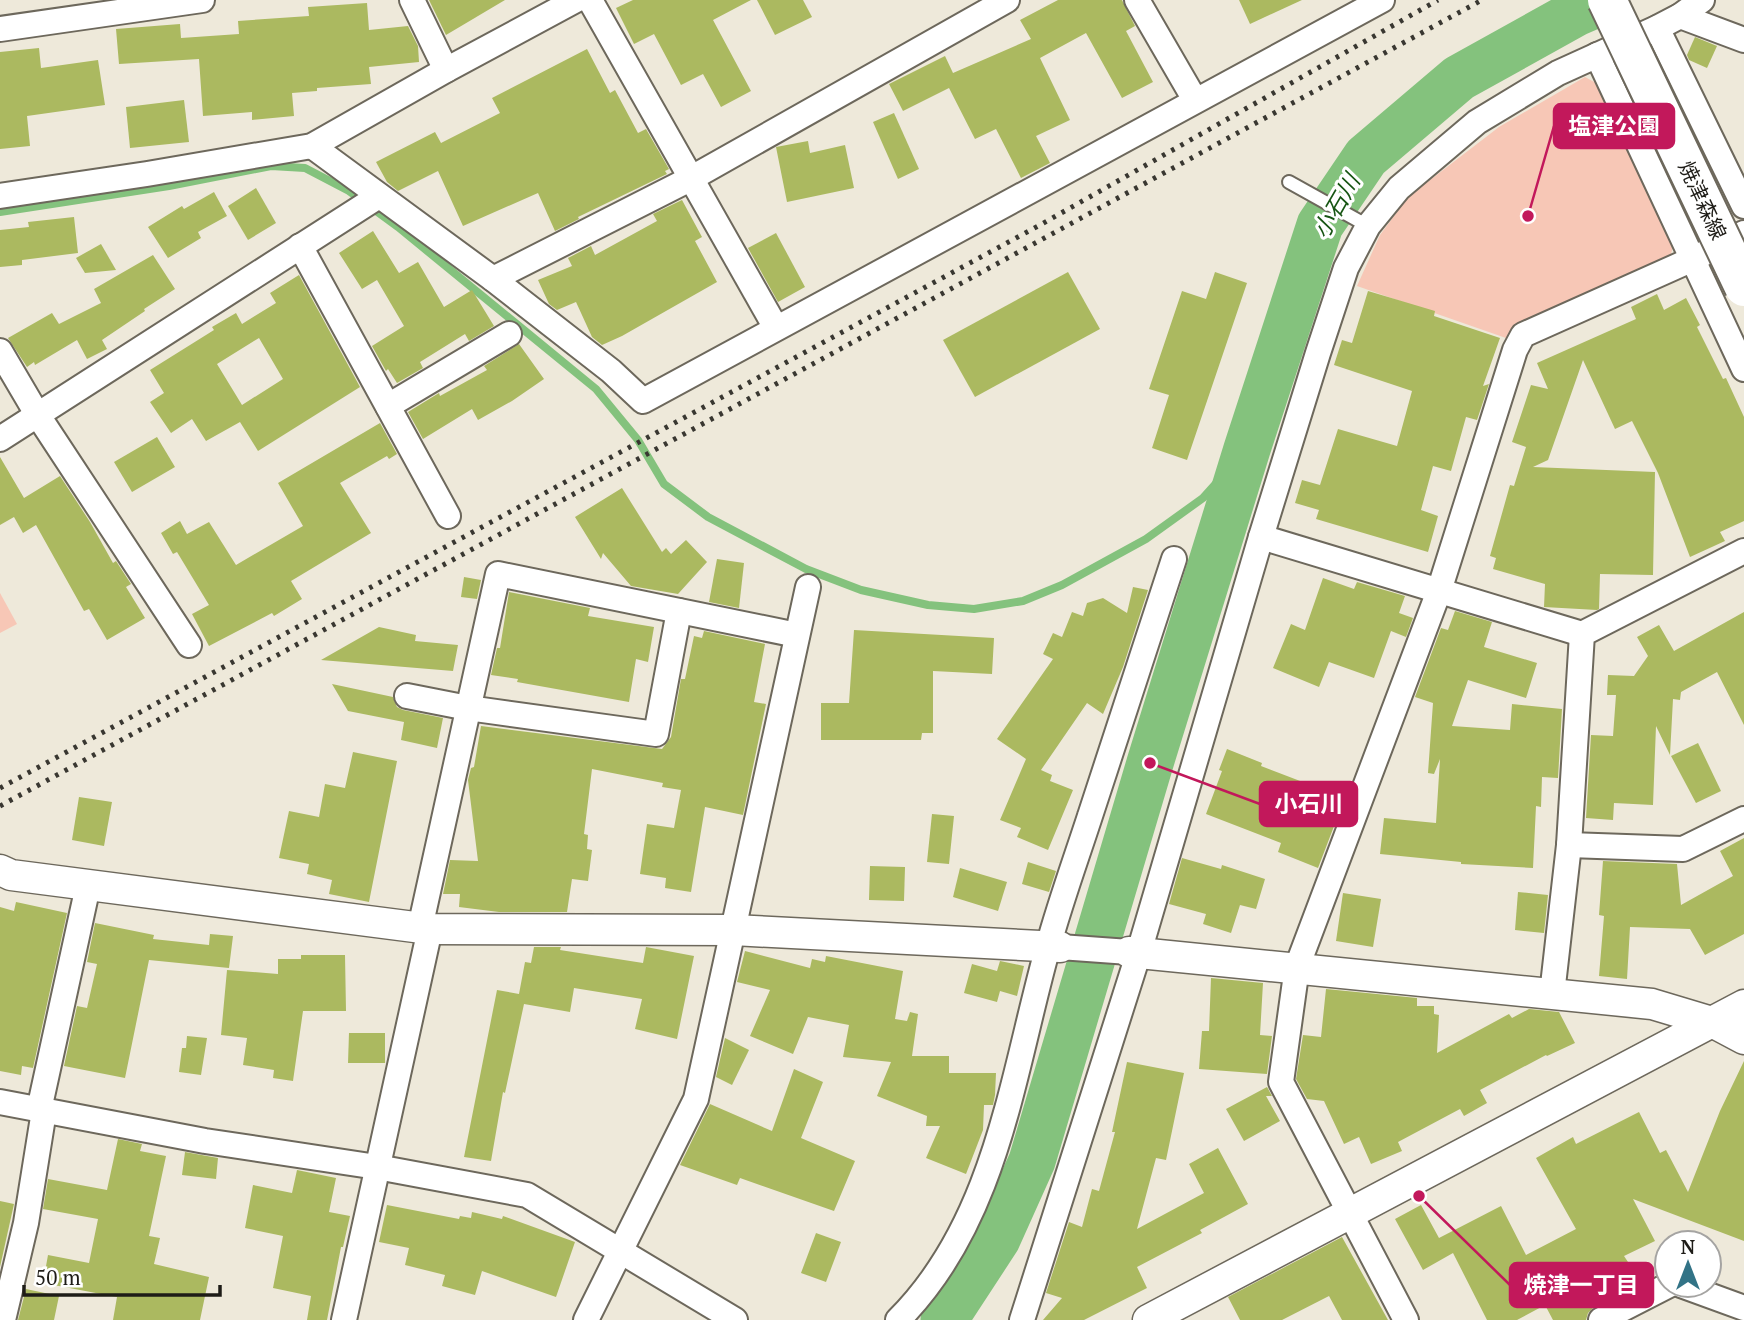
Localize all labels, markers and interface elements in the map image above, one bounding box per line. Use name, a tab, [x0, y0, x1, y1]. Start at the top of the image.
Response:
callout: 塩津公園	[1554, 104, 1674, 148]
text: 塩津公園	[1568, 110, 1660, 141]
street label: 焼津森線	[1673, 156, 1733, 244]
water label: 小石川	[1305, 166, 1368, 244]
callout: 小石川	[1260, 782, 1357, 826]
text: 小石川	[1275, 788, 1344, 819]
north arrow	[1653, 1229, 1723, 1299]
text: N	[1681, 1234, 1696, 1259]
scale bar	[24, 1254, 220, 1298]
text: 50 m	[35, 1263, 81, 1291]
callout: 焼津一丁目	[1510, 1263, 1653, 1307]
text: 焼津一丁目	[1524, 1269, 1639, 1300]

